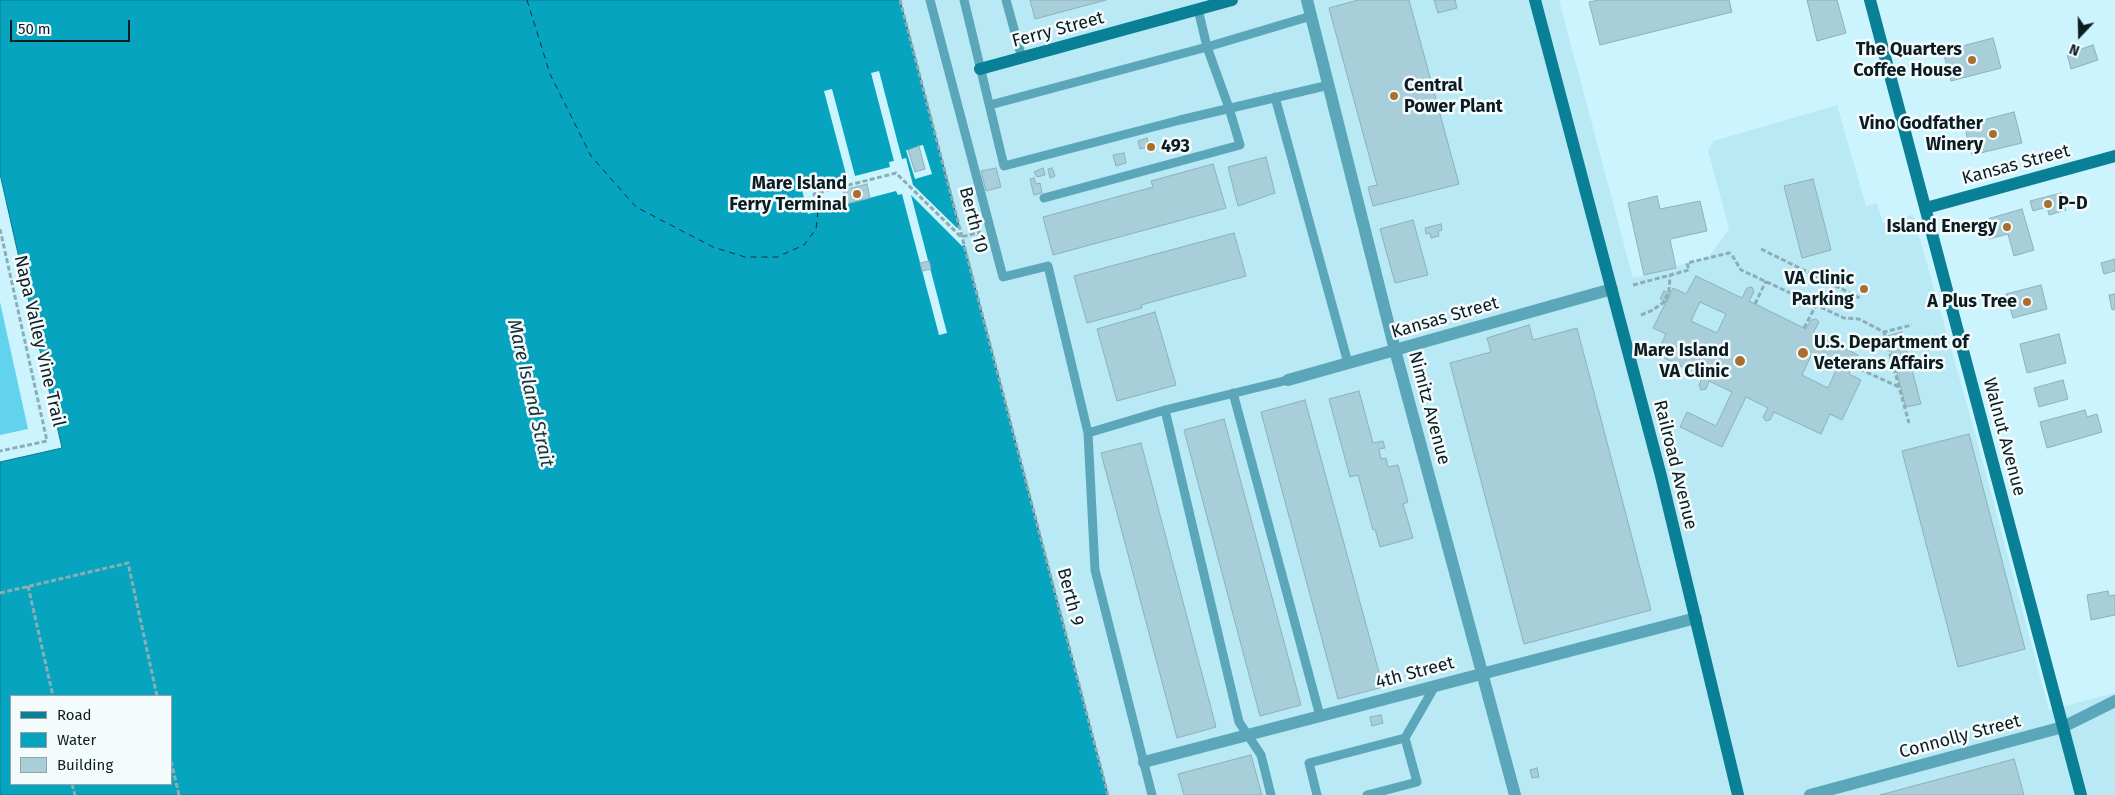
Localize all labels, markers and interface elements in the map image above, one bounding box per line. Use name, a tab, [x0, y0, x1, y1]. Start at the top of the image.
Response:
street label: Ferry Street	[1010, 7, 1106, 53]
scale bar	[12, 10, 132, 42]
north arrow	[2055, 10, 2105, 60]
text: 50 m	[18, 20, 51, 38]
place label: The Quarters Coffee House	[1853, 39, 1962, 82]
text: N	[2067, 40, 2082, 59]
marker: The Quarters Coffee House	[1966, 54, 1978, 66]
place label: Central Power Plant	[1404, 75, 1503, 118]
marker: Central Power Plant	[1388, 90, 1400, 102]
place label: Vino Godfather Winery	[1859, 113, 1983, 156]
marker: Vino Godfather Winery	[1987, 128, 1999, 140]
place label: 493	[1161, 136, 1190, 158]
street label: Kansas Street	[1960, 140, 2072, 190]
marker: 493	[1145, 141, 1157, 153]
place label: Mare Island Ferry Terminal	[729, 173, 847, 215]
street label: Berth 10	[954, 185, 992, 255]
marker: Mare Island Ferry Terminal	[851, 188, 863, 200]
place label: P-D	[2058, 193, 2088, 215]
marker: P-D	[2042, 198, 2054, 210]
place label: Island Energy	[1887, 216, 1997, 238]
marker: Island Energy	[2001, 221, 2013, 233]
street label: Napa Valley Vine Trail	[9, 253, 69, 429]
place label: VA Clinic Parking	[1785, 268, 1854, 310]
marker: VA Clinic Parking	[1858, 283, 1870, 295]
place label: A Plus Tree	[1927, 291, 2017, 313]
street label: Kansas Street	[1389, 292, 1501, 344]
marker: A Plus Tree	[2021, 296, 2033, 308]
water label: Mare Island Strait	[502, 317, 558, 469]
place label: U.S. Department of Veterans Affairs	[1814, 332, 1969, 374]
place label: Mare Island VA Clinic	[1634, 340, 1729, 382]
marker: U.S. Department of Veterans Affairs	[1796, 346, 1810, 360]
street label: Nimitz Avenue	[1403, 349, 1455, 467]
marker: Mare Island VA Clinic	[1733, 354, 1747, 368]
street label: Walnut Avenue	[1978, 376, 2030, 498]
street label: Railroad Avenue	[1648, 398, 1702, 532]
street label: Berth 9	[1052, 566, 1088, 628]
street label: 4th Street	[1373, 652, 1457, 694]
legend	[10, 695, 172, 785]
text: Road	[57, 706, 92, 724]
street label: Connolly Street	[1897, 710, 2023, 764]
text: Water	[57, 731, 96, 749]
text: Building	[57, 756, 113, 774]

